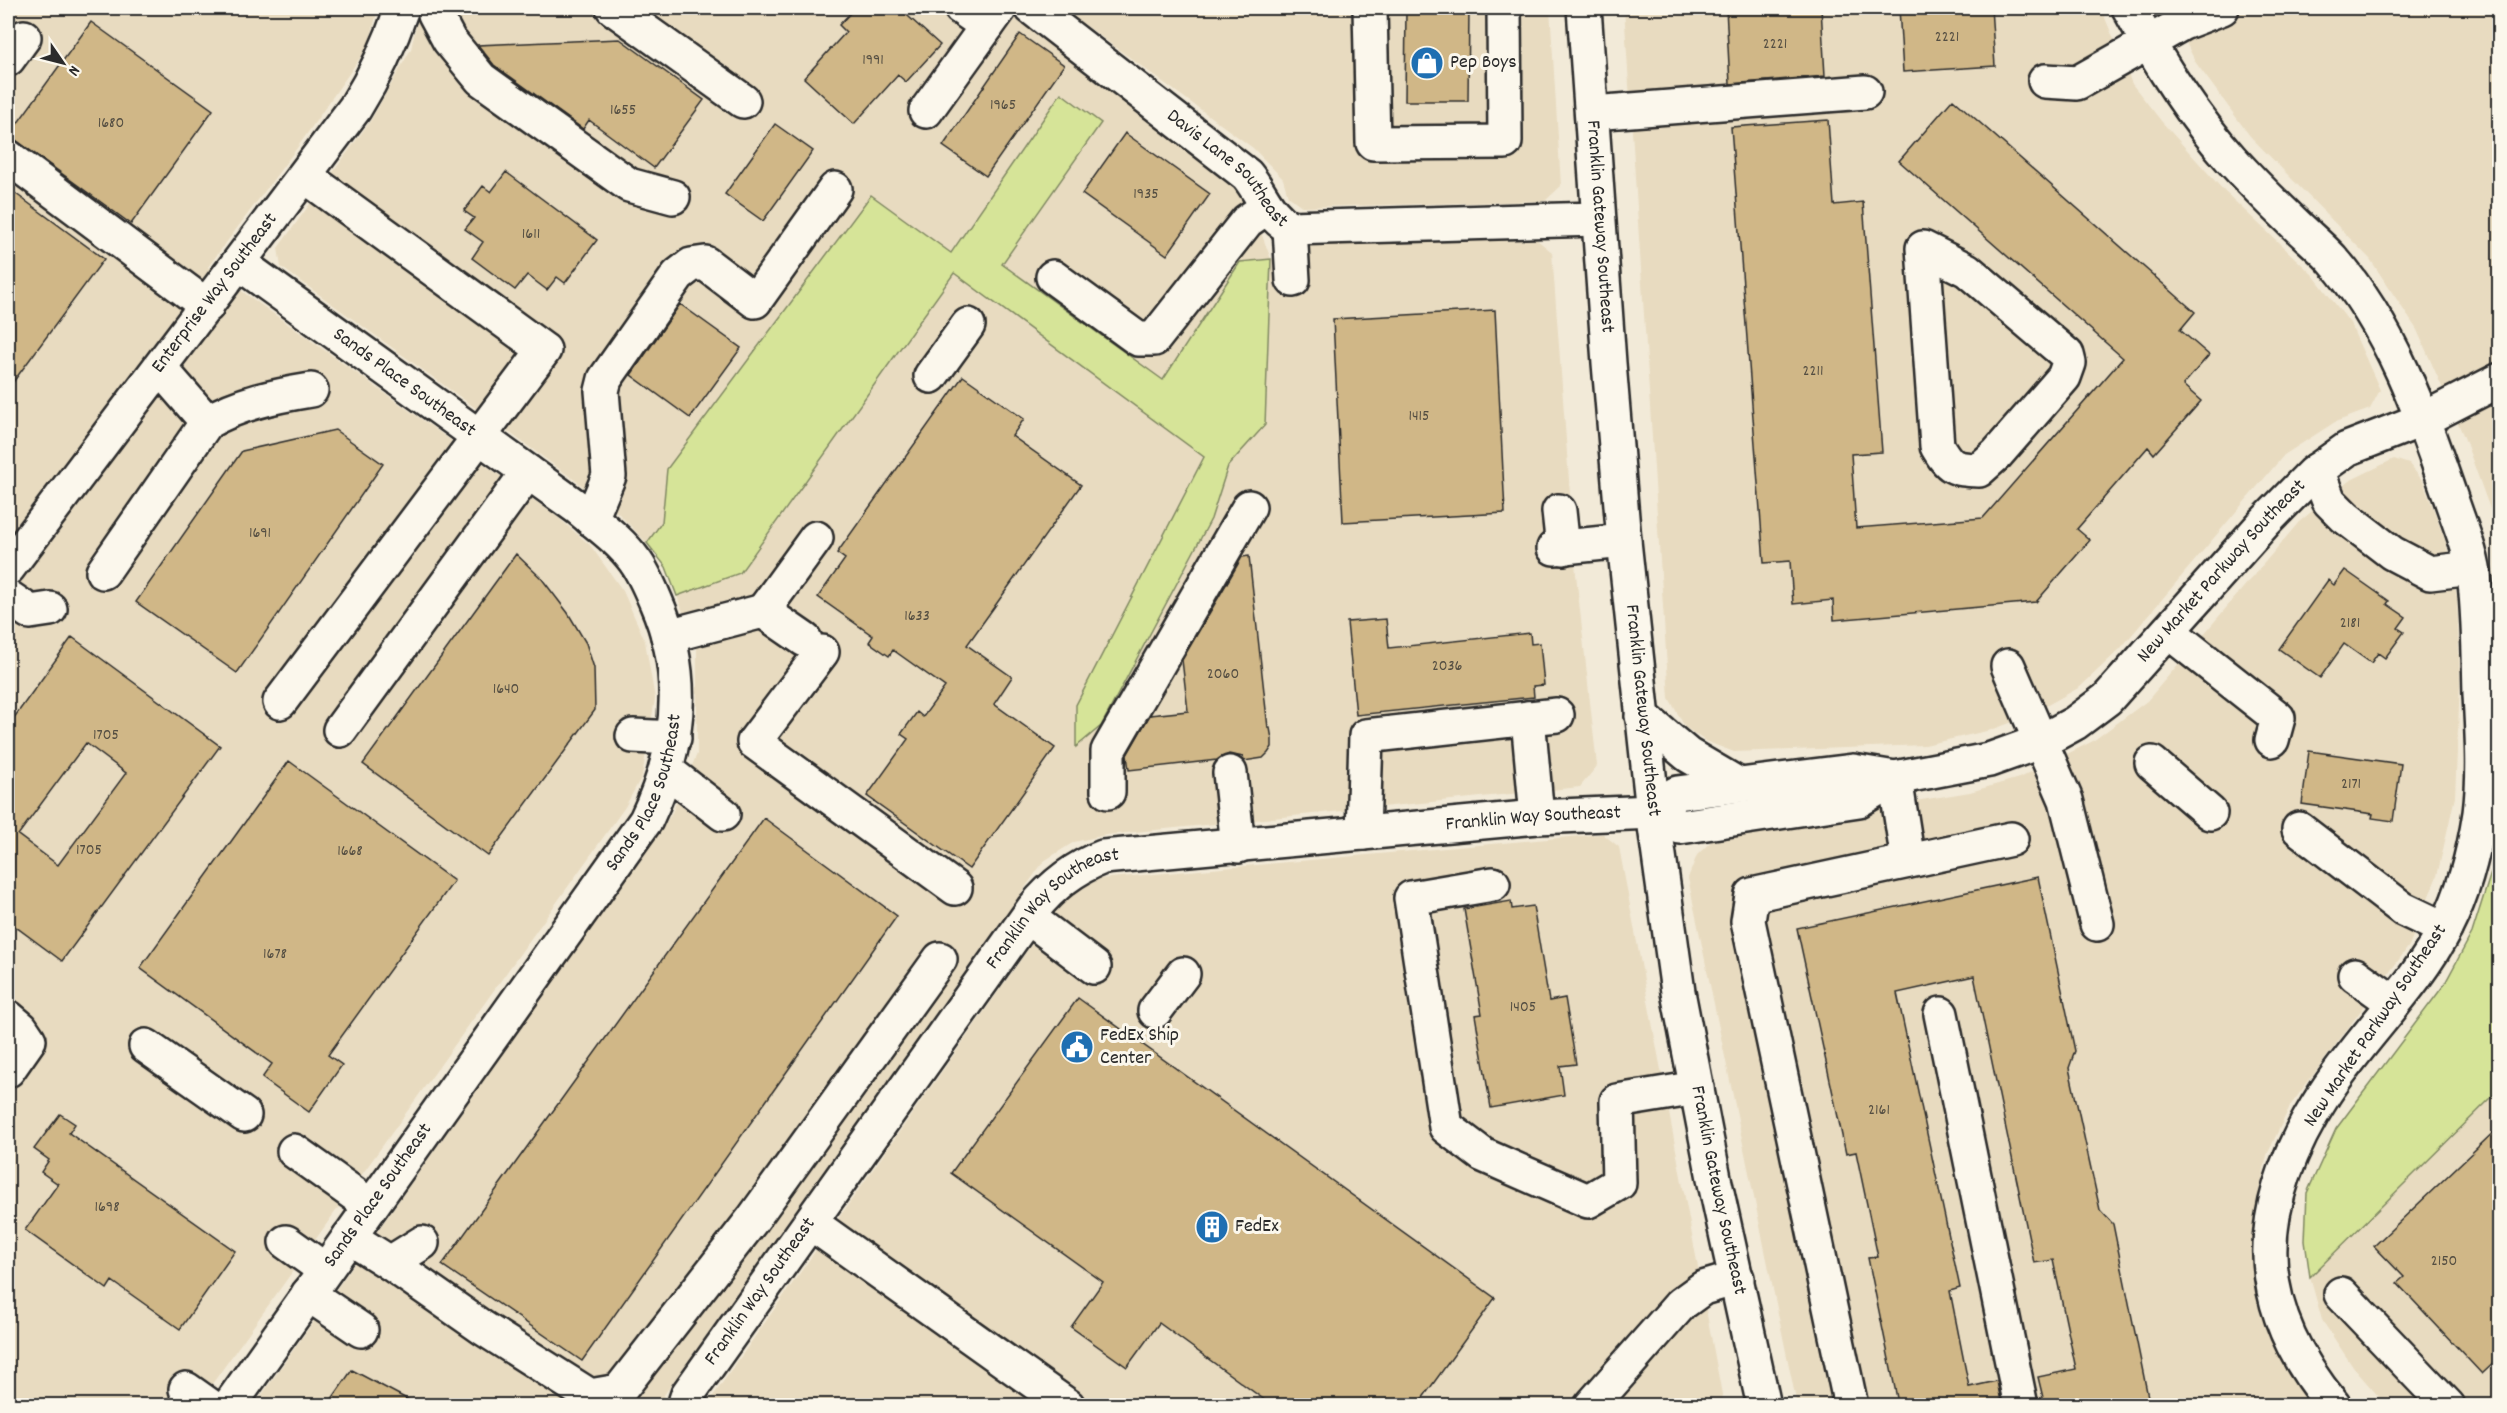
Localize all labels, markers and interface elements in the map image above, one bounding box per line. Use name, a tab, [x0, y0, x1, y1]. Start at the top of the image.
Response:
house number: 2221	[1935, 26, 1959, 49]
north arrow	[33, 33, 93, 93]
house number: 2221	[1763, 33, 1787, 56]
shop icon: Pep Boys	[1409, 45, 1445, 81]
house number: 1991	[862, 49, 884, 72]
place label: Pep Boys	[1450, 49, 1517, 77]
text: N	[61, 60, 85, 80]
house number: 1965	[990, 94, 1016, 117]
house number: 1655	[610, 99, 636, 122]
street label: Davis Lane Southeast	[1160, 103, 1294, 235]
house number: 1680	[98, 112, 124, 135]
street label: Franklin Gateway Southeast	[1578, 119, 1621, 334]
house number: 1935	[1133, 183, 1159, 206]
street label: Enterprise Way Southeast	[145, 207, 285, 379]
house number: 1611	[522, 223, 540, 246]
street label: Sands Place Southeast	[326, 321, 482, 445]
house number: 2211	[1803, 360, 1824, 383]
house number: 1415	[1408, 405, 1430, 428]
street label: New Market Parkway Southeast	[2131, 473, 2313, 670]
house number: 1691	[249, 522, 271, 545]
street label: Franklin Gateway Southeast	[1617, 603, 1667, 818]
house number: 1633	[904, 605, 930, 628]
house number: 2181	[2340, 612, 2360, 635]
house number: 2036	[1432, 655, 1462, 678]
house number: 2060	[1207, 663, 1239, 686]
house number: 1640	[493, 678, 519, 701]
street label: Sands Place Southeast	[599, 713, 690, 878]
house number: 1705	[93, 724, 119, 747]
house number: 2171	[2341, 773, 2361, 796]
street label: Franklin Way Southeast	[1444, 799, 1622, 839]
house number: 1705	[76, 839, 102, 862]
house number: 1668	[337, 840, 363, 863]
street label: Franklin Way Southeast	[980, 842, 1120, 976]
street label: New Market Parkway Southeast	[2297, 919, 2455, 1133]
house number: 1678	[263, 943, 287, 966]
house number: 1405	[1510, 996, 1536, 1019]
place label: FedEx Ship Center	[1100, 1022, 1179, 1073]
public building icon: FedEx Ship Center	[1059, 1029, 1095, 1065]
street label: Franklin Gateway Southeast	[1682, 1083, 1753, 1298]
house number: 2161	[1868, 1099, 1890, 1122]
street label: Sands Place Southeast	[317, 1118, 440, 1274]
house number: 1698	[94, 1196, 120, 1219]
building icon: FedEx	[1194, 1209, 1230, 1245]
street label: Franklin Way Southeast	[698, 1212, 823, 1372]
place label: FedEx	[1235, 1213, 1279, 1241]
house number: 2150	[2431, 1250, 2457, 1273]

